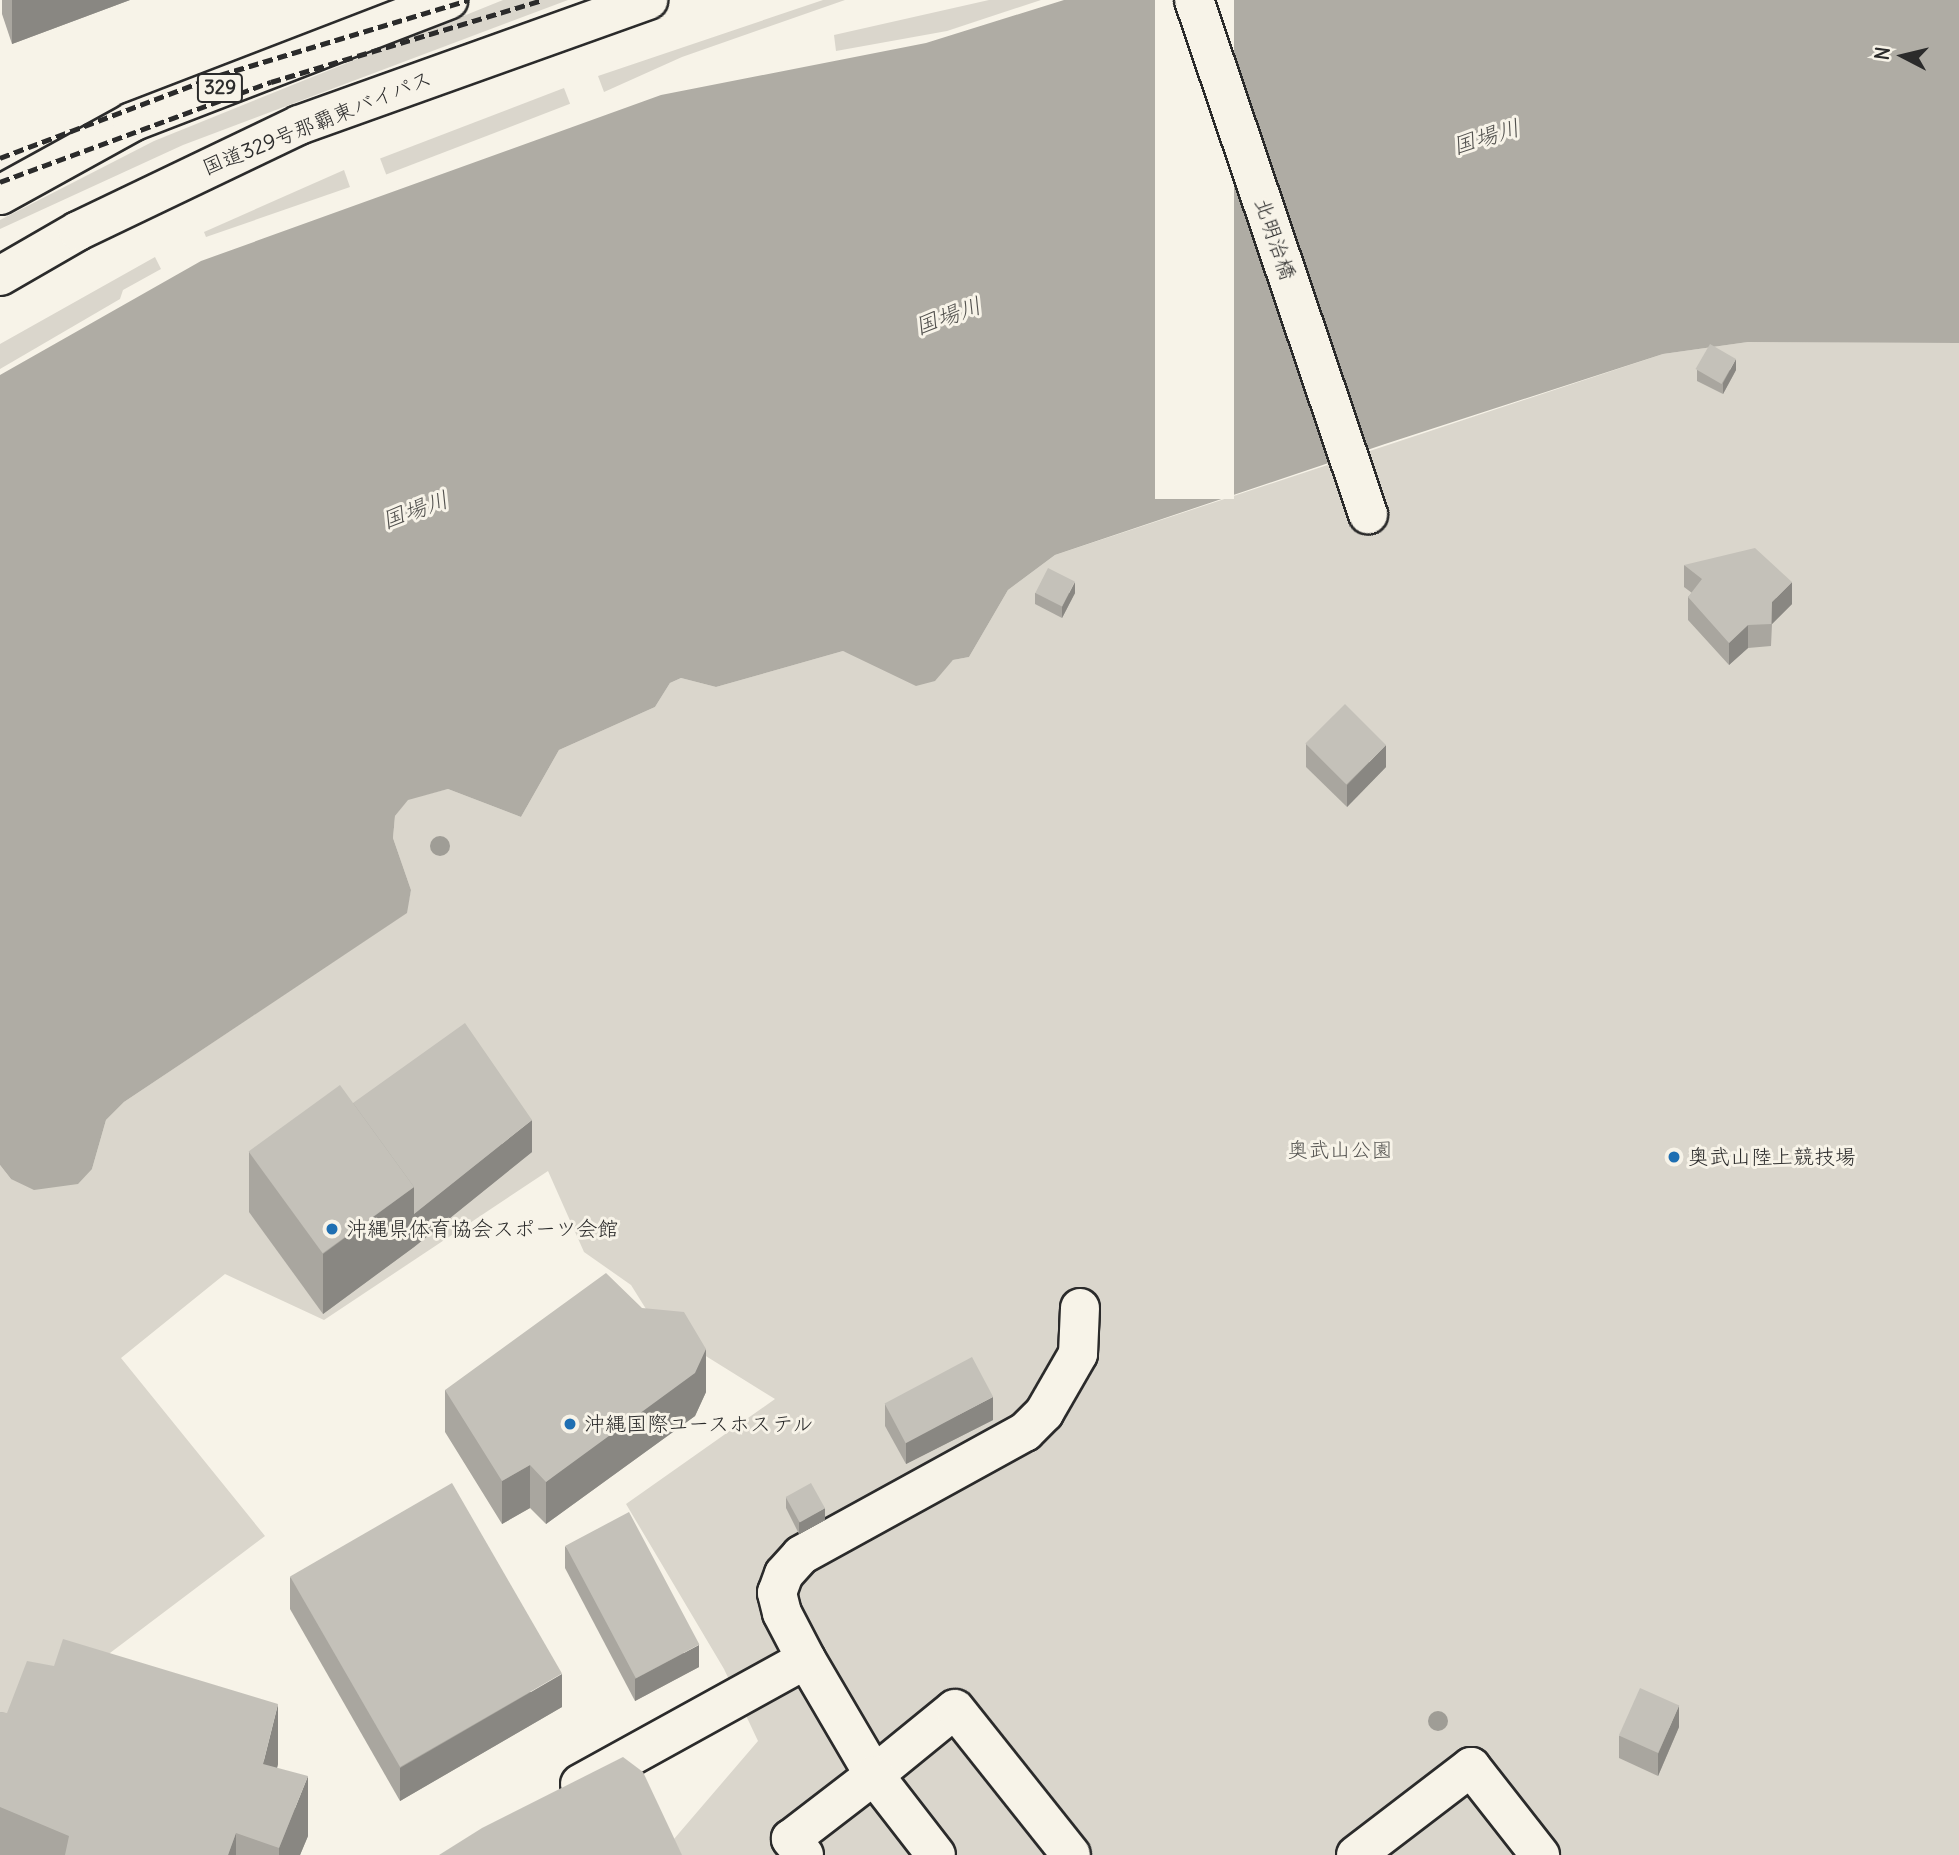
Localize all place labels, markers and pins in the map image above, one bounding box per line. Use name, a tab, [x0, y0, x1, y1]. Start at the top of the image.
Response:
place label: 奥武山陸上競技場	[1688, 1144, 1856, 1170]
marker: 奥武山陸上競技場	[1666, 1149, 1682, 1165]
place label: 沖縄県体育協会スポーツ会館	[346, 1216, 619, 1242]
marker: 沖縄県体育協会スポーツ会館	[324, 1221, 340, 1237]
place label: 沖縄国際ユースホステル	[584, 1411, 814, 1437]
marker: 沖縄国際ユースホステル	[562, 1416, 578, 1432]

